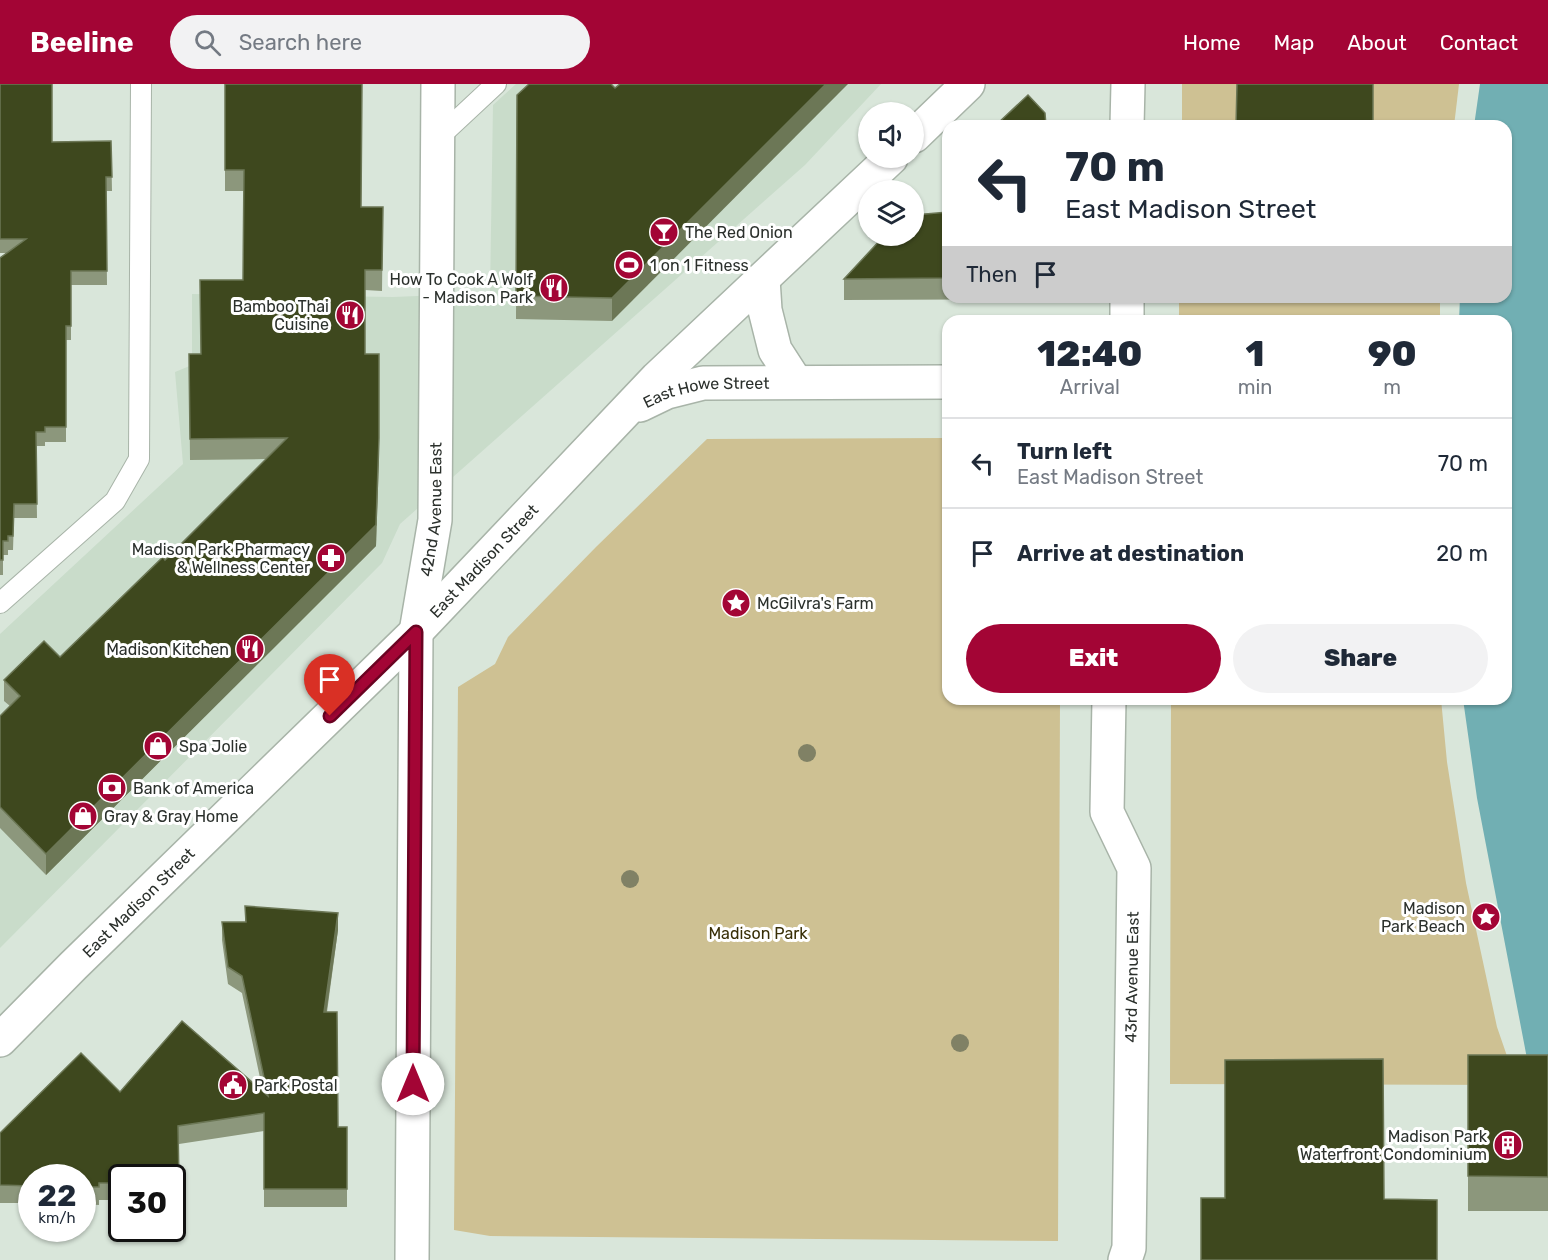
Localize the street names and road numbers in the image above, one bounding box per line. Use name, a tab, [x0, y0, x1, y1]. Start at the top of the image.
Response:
street label: East Howe Street	[640, 373, 770, 412]
street label: 42nd Avenue East	[416, 442, 445, 578]
street label: East Madison Street	[425, 500, 542, 621]
street label: East Madison Street	[78, 844, 198, 961]
street label: 43rd Avenue East	[1121, 911, 1143, 1043]

